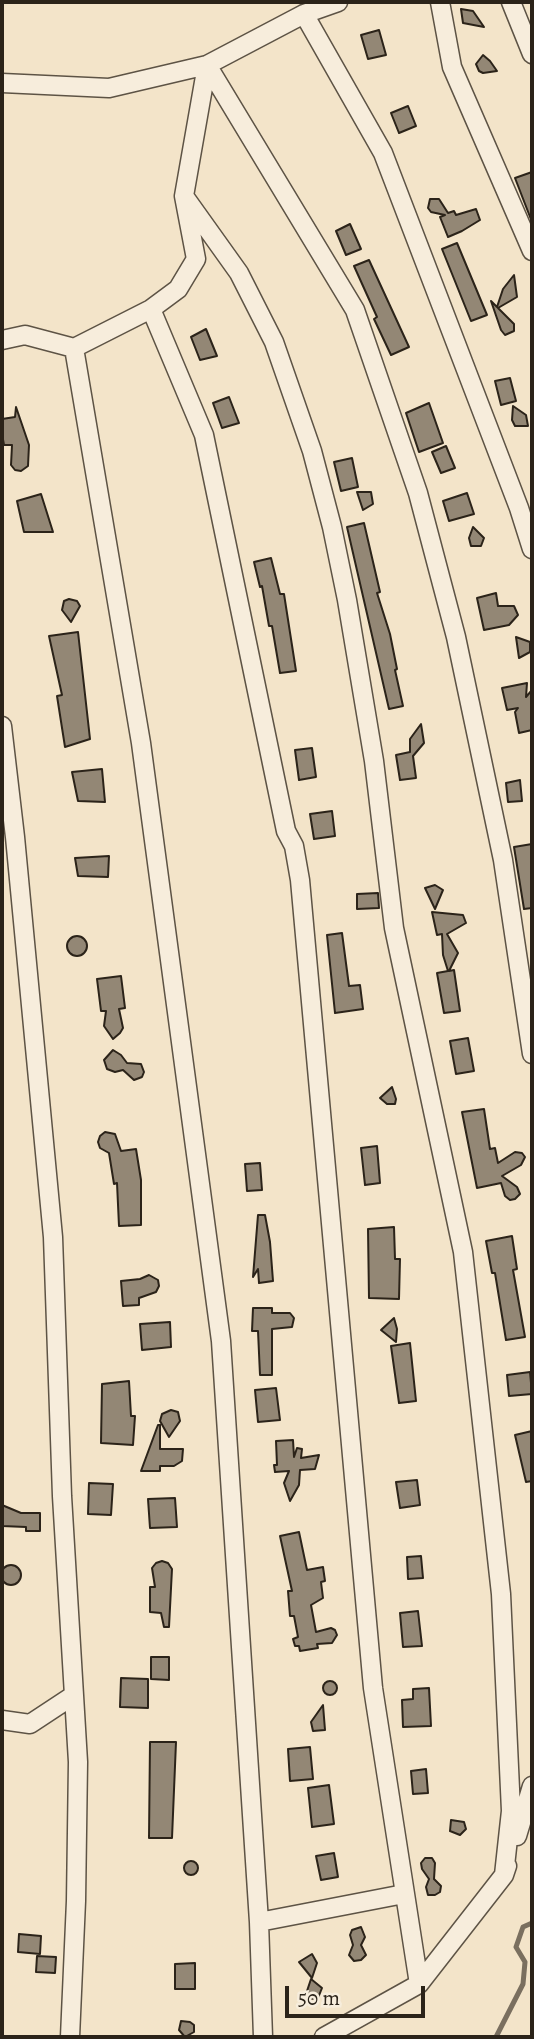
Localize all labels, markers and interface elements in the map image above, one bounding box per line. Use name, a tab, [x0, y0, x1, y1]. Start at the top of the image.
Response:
scale bar	[289, 1972, 429, 2016]
text: 50 m	[298, 1984, 340, 2012]

